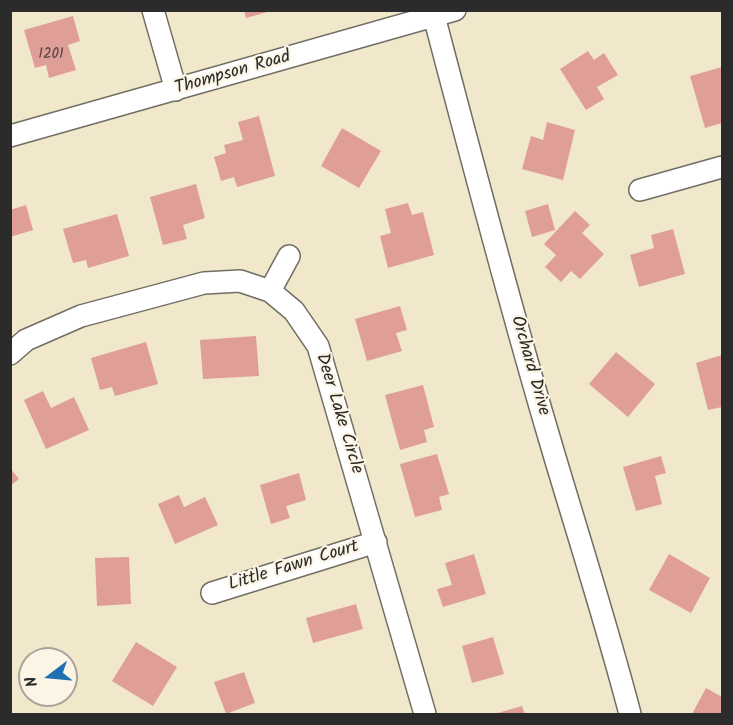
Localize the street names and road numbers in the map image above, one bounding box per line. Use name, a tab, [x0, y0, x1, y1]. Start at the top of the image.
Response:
street label: Thompson Road	[173, 47, 293, 101]
street label: Orchard Drive	[504, 314, 554, 418]
street label: Deer Lake Circle	[309, 351, 367, 477]
street label: Little Fawn Court	[226, 537, 362, 597]

